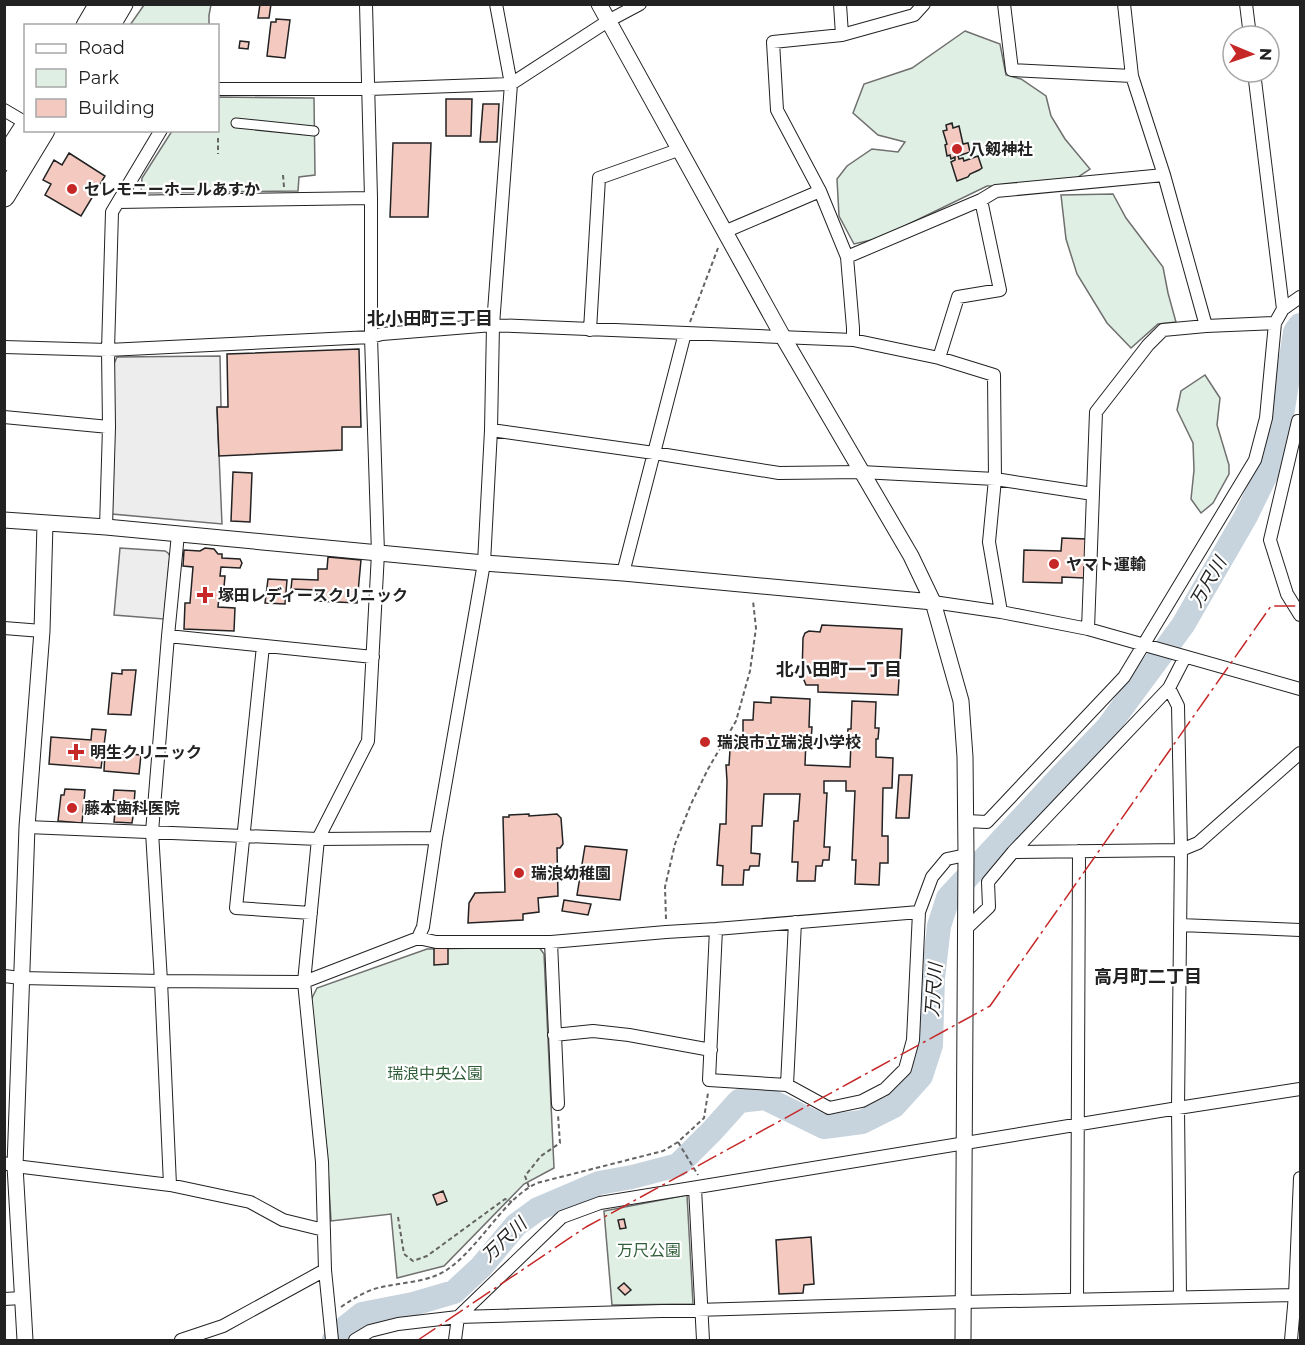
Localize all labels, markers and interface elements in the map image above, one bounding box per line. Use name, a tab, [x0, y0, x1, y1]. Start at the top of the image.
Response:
legend	[24, 24, 219, 132]
north arrow	[1221, 24, 1281, 84]
text: Road	[78, 37, 125, 59]
text: N	[1256, 48, 1275, 61]
text: Park	[78, 67, 119, 89]
text: Building	[78, 97, 155, 119]
place label: 八剱神社	[969, 140, 1033, 159]
marker: 八剱神社	[950, 142, 964, 156]
place label: セレモニーホールあすか	[84, 180, 260, 199]
marker: セレモニーホールあすか	[65, 182, 79, 196]
district label: 北小田町三丁目	[367, 308, 493, 330]
water label: 万尺川	[1185, 551, 1232, 611]
place label: ヤマト運輸	[1066, 555, 1146, 574]
marker: ヤマト運輸	[1047, 557, 1061, 571]
marker: 塚田レディースクリニック	[196, 586, 214, 604]
place label: 塚田レディースクリニック	[218, 586, 408, 605]
district label: 北小田町一丁目	[776, 659, 902, 681]
place label: 瑞浪市立瑞浪小学校	[717, 733, 861, 752]
marker: 瑞浪市立瑞浪小学校	[698, 735, 712, 749]
marker: 明生クリニック	[67, 743, 85, 761]
place label: 明生クリニック	[90, 743, 202, 762]
place label: 藤本歯科医院	[84, 799, 180, 818]
marker: 藤本歯科医院	[65, 801, 79, 815]
place label: 瑞浪幼稚園	[531, 864, 611, 883]
marker: 瑞浪幼稚園	[512, 866, 526, 880]
water label: 万尺川	[921, 960, 947, 1018]
district label: 高月町二丁目	[1094, 966, 1202, 988]
park label: 瑞浪中央公園	[387, 1064, 483, 1083]
water label: 万尺川	[477, 1212, 533, 1267]
park label: 万尺公園	[617, 1241, 681, 1260]

